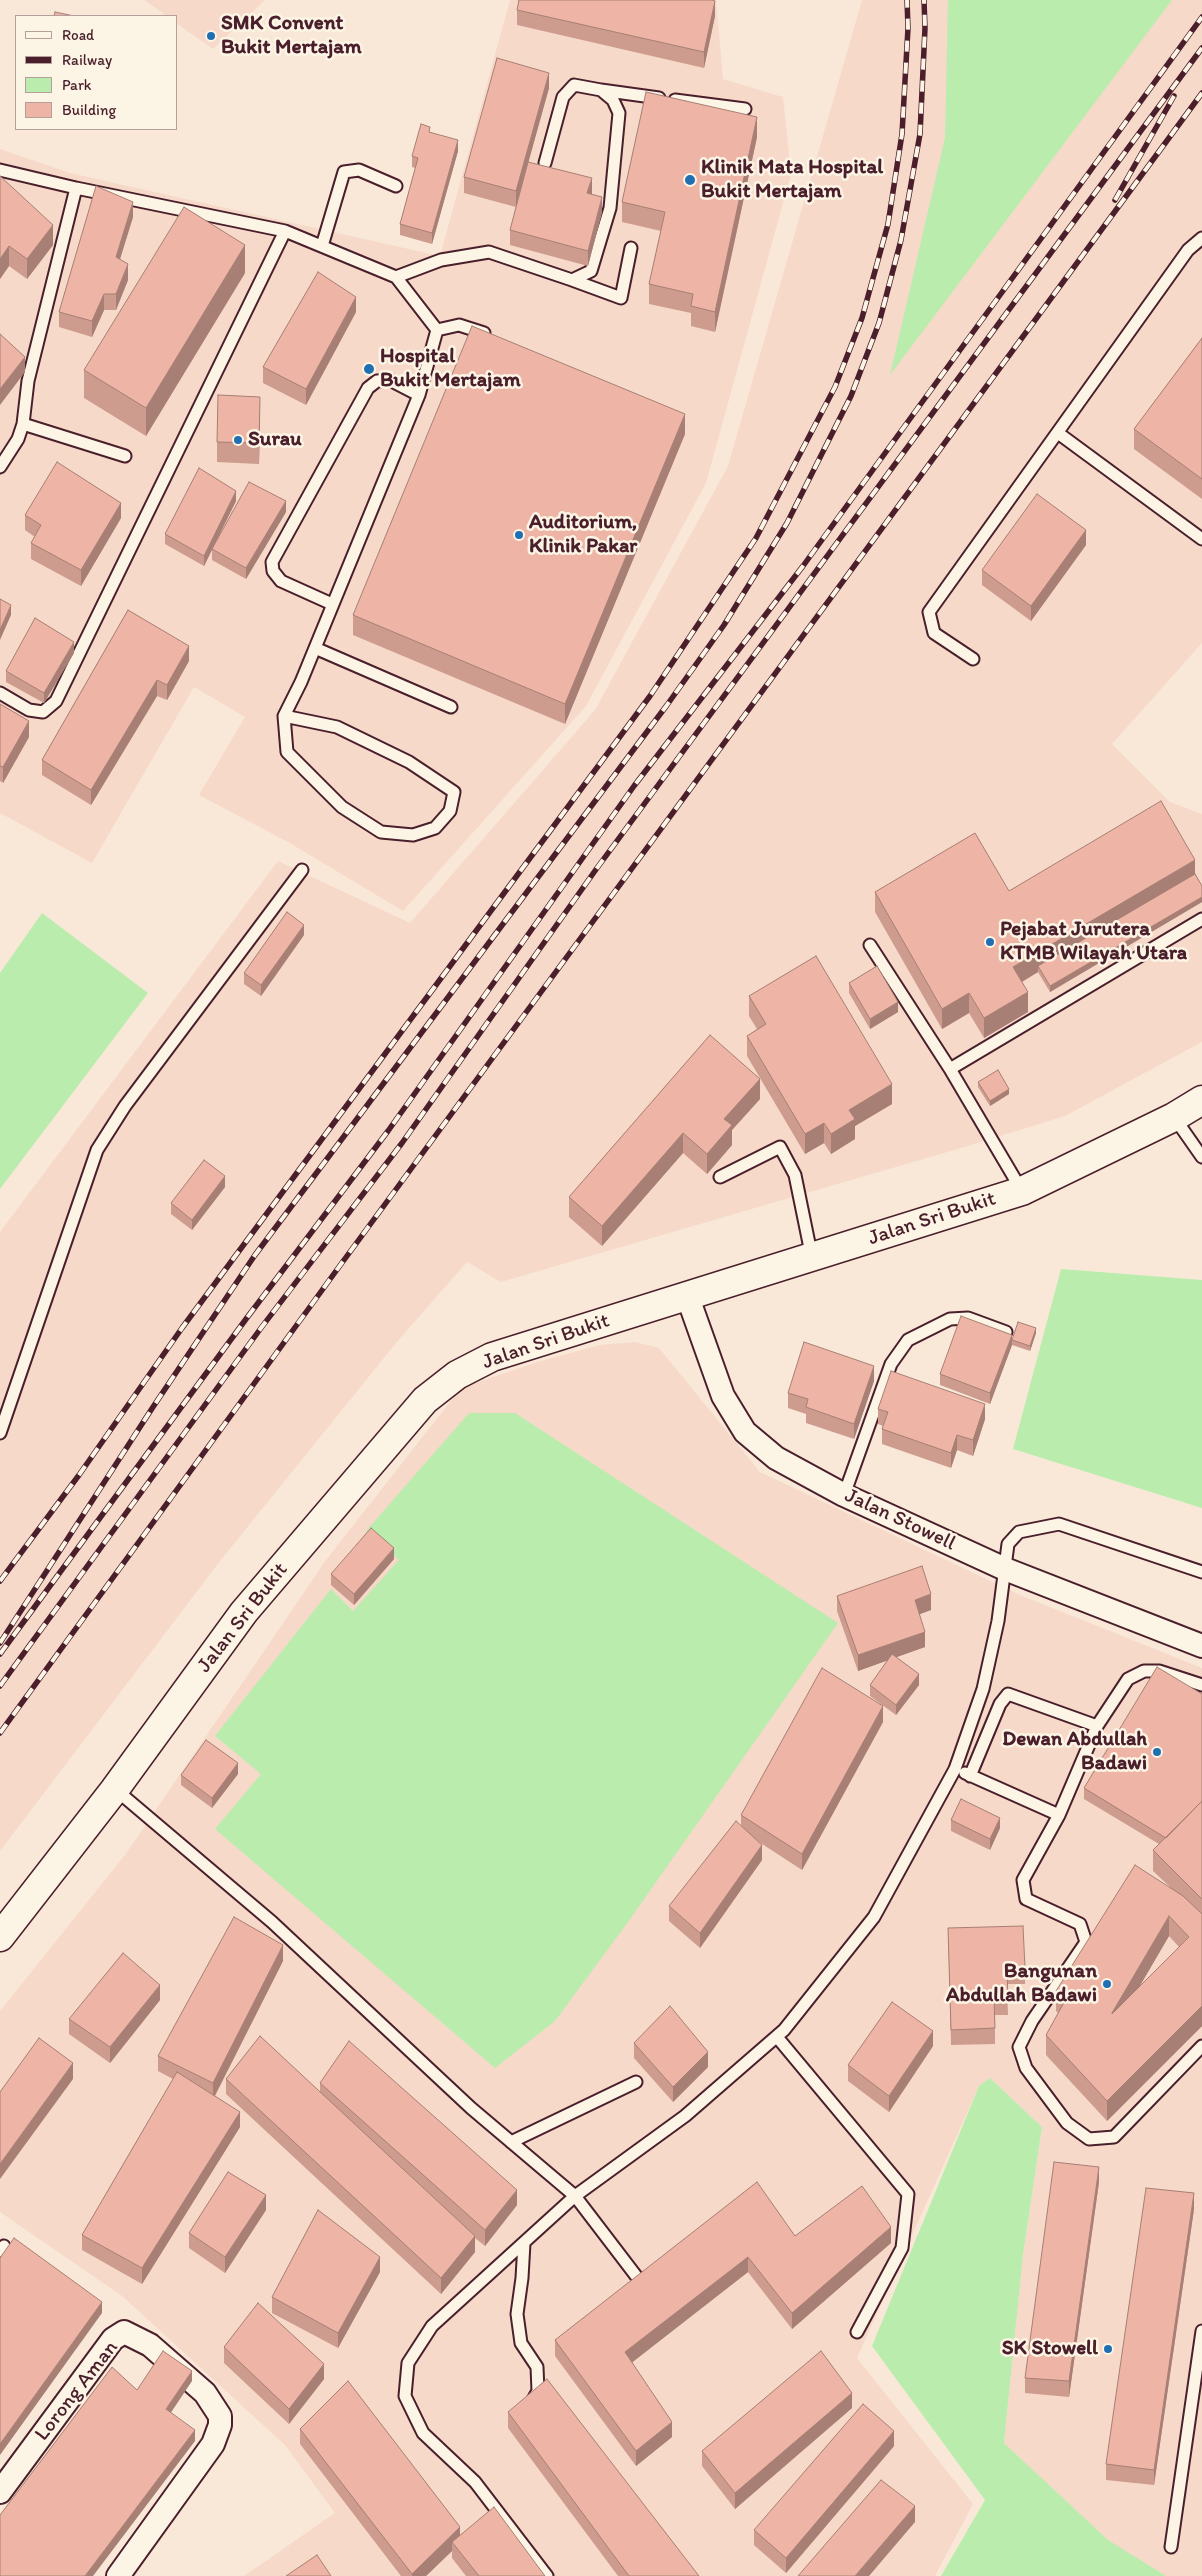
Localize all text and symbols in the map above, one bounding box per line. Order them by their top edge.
place label: SMK Convent Bukit Mertajam [221,11,362,61]
legend [15,15,178,130]
text: Road [62,26,94,44]
marker: SMK Convent Bukit Mertajam [205,30,217,42]
text: Railway [62,51,112,69]
text: Park [62,76,92,94]
text: Building [62,101,116,119]
place label: Klinik Mata Hospital Bukit Mertajam [701,155,883,205]
marker: Klinik Mata Hospital Bukit Mertajam [683,173,697,187]
place label: Hospital Bukit Mertajam [380,344,521,394]
marker: Hospital Bukit Mertajam [362,362,376,376]
place label: Surau [248,427,302,453]
marker: Surau [232,434,244,446]
place label: Auditorium, Klinik Pakar [529,510,637,560]
marker: Auditorium, Klinik Pakar [513,529,525,541]
place label: Pejabat Jurutera KTMB Wilayah Utara [1000,917,1187,967]
marker: Pejabat Jurutera KTMB Wilayah Utara [984,936,996,948]
street label: Jalan Sri Bukit [865,1187,999,1251]
street label: Jalan Sri Bukit [479,1309,613,1375]
street label: Jalan Stowell [840,1483,960,1557]
street label: Jalan Sri Bukit [192,1558,294,1678]
place label: Dewan Abdullah Badawi [1002,1727,1147,1777]
marker: Dewan Abdullah Badawi [1151,1746,1163,1758]
place label: Bangunan Abdullah Badawi [946,1959,1097,2009]
marker: Bangunan Abdullah Badawi [1101,1978,1113,1990]
street label: Lorong Aman [30,2336,124,2446]
place label: SK Stowell [1002,2336,1098,2362]
marker: SK Stowell [1102,2343,1114,2355]

